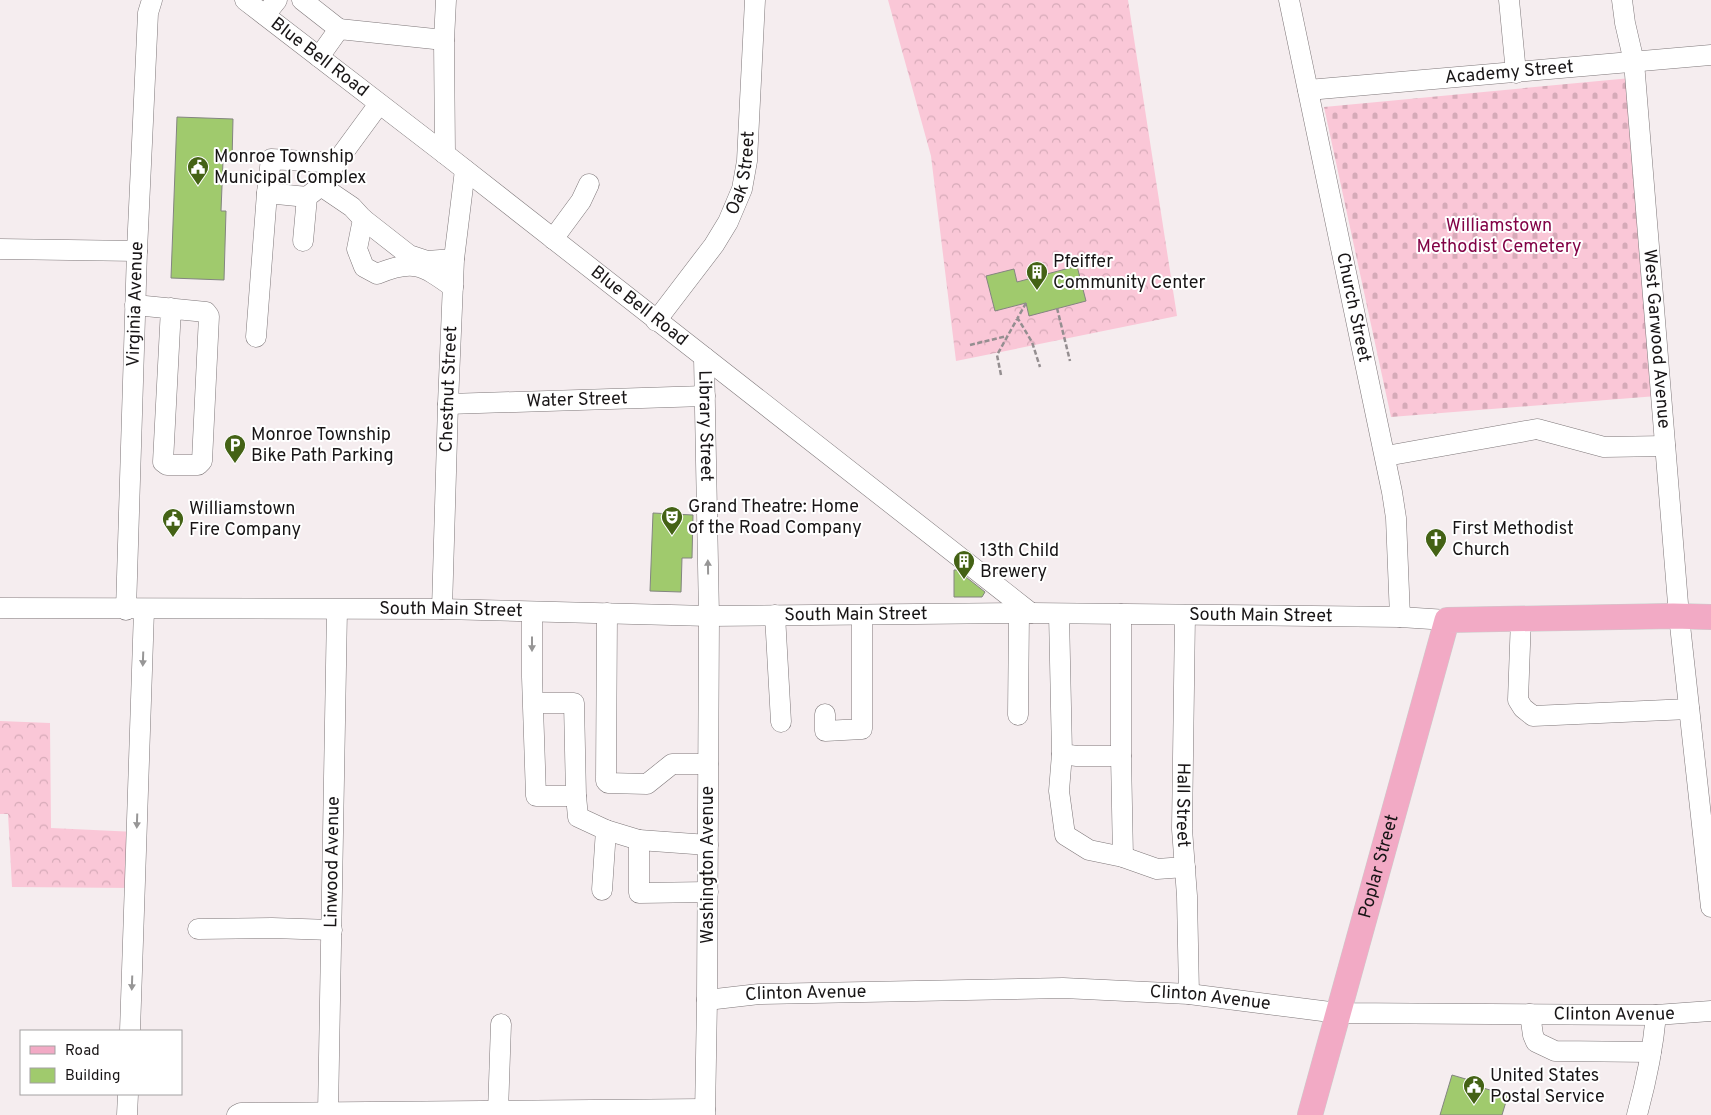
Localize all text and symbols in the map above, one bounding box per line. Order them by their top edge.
street label: Blue Bell Road [266,12,373,102]
street label: Academy Street [1444,55,1575,90]
street label: Oak Street [721,130,760,219]
place label: Monroe Township Municipal Complex [214,146,366,190]
public building icon: Monroe Township Municipal Complex [186,155,210,186]
park label: Williamstown Methodist Cemetery [1417,215,1581,259]
street label: Virginia Avenue [122,241,149,367]
street label: West Garwood Avenue [1638,248,1675,429]
street label: Church Street [1331,250,1376,364]
place label: Pfeiffer Community Center [1053,251,1206,295]
building icon: Pfeiffer Community Center [1025,260,1049,291]
street label: Blue Bell Road [586,261,692,351]
street label: Chestnut Street [435,325,463,453]
street label: Library Street [693,370,718,482]
street label: Water Street [526,387,628,413]
place label: Monroe Township Bike Path Parking [251,424,394,468]
parking icon: Monroe Township Bike Path Parking [223,433,247,464]
place label: Grand Theatre: Home of the Road Company [688,496,862,540]
place label: Williamstown Fire Company [189,498,301,542]
theatre icon: Grand Theatre: Home of the Road Company [660,505,684,536]
public building icon: Williamstown Fire Company [161,507,185,538]
place label: First Methodist Church [1452,518,1574,562]
church icon: First Methodist Church [1424,527,1448,558]
place label: 13th Child Brewery [980,540,1059,584]
building icon: 13th Child Brewery [952,549,976,580]
one-way arrow [704,559,712,575]
street label: South Main Street [379,597,523,623]
street label: South Main Street [784,602,928,627]
street label: South Main Street [1189,603,1333,628]
one-way arrow [528,636,536,652]
one-way arrow [138,651,146,667]
street label: Hall Street [1170,762,1195,848]
street label: Washington Avenue [697,786,720,944]
street label: Linwood Avenue [320,796,345,928]
street label: Poplar Street [1353,812,1404,921]
one-way arrow [133,813,141,829]
one-way arrow [127,976,135,992]
street label: Clinton Avenue [744,980,867,1007]
street label: Clinton Avenue [1149,981,1272,1016]
street label: Clinton Avenue [1554,1002,1676,1027]
legend [20,1030,182,1095]
text: Road [65,1042,100,1061]
place label: United States Postal Service [1490,1065,1605,1109]
text: Building [65,1067,120,1086]
public building icon: United States Postal Service [1462,1074,1486,1105]

